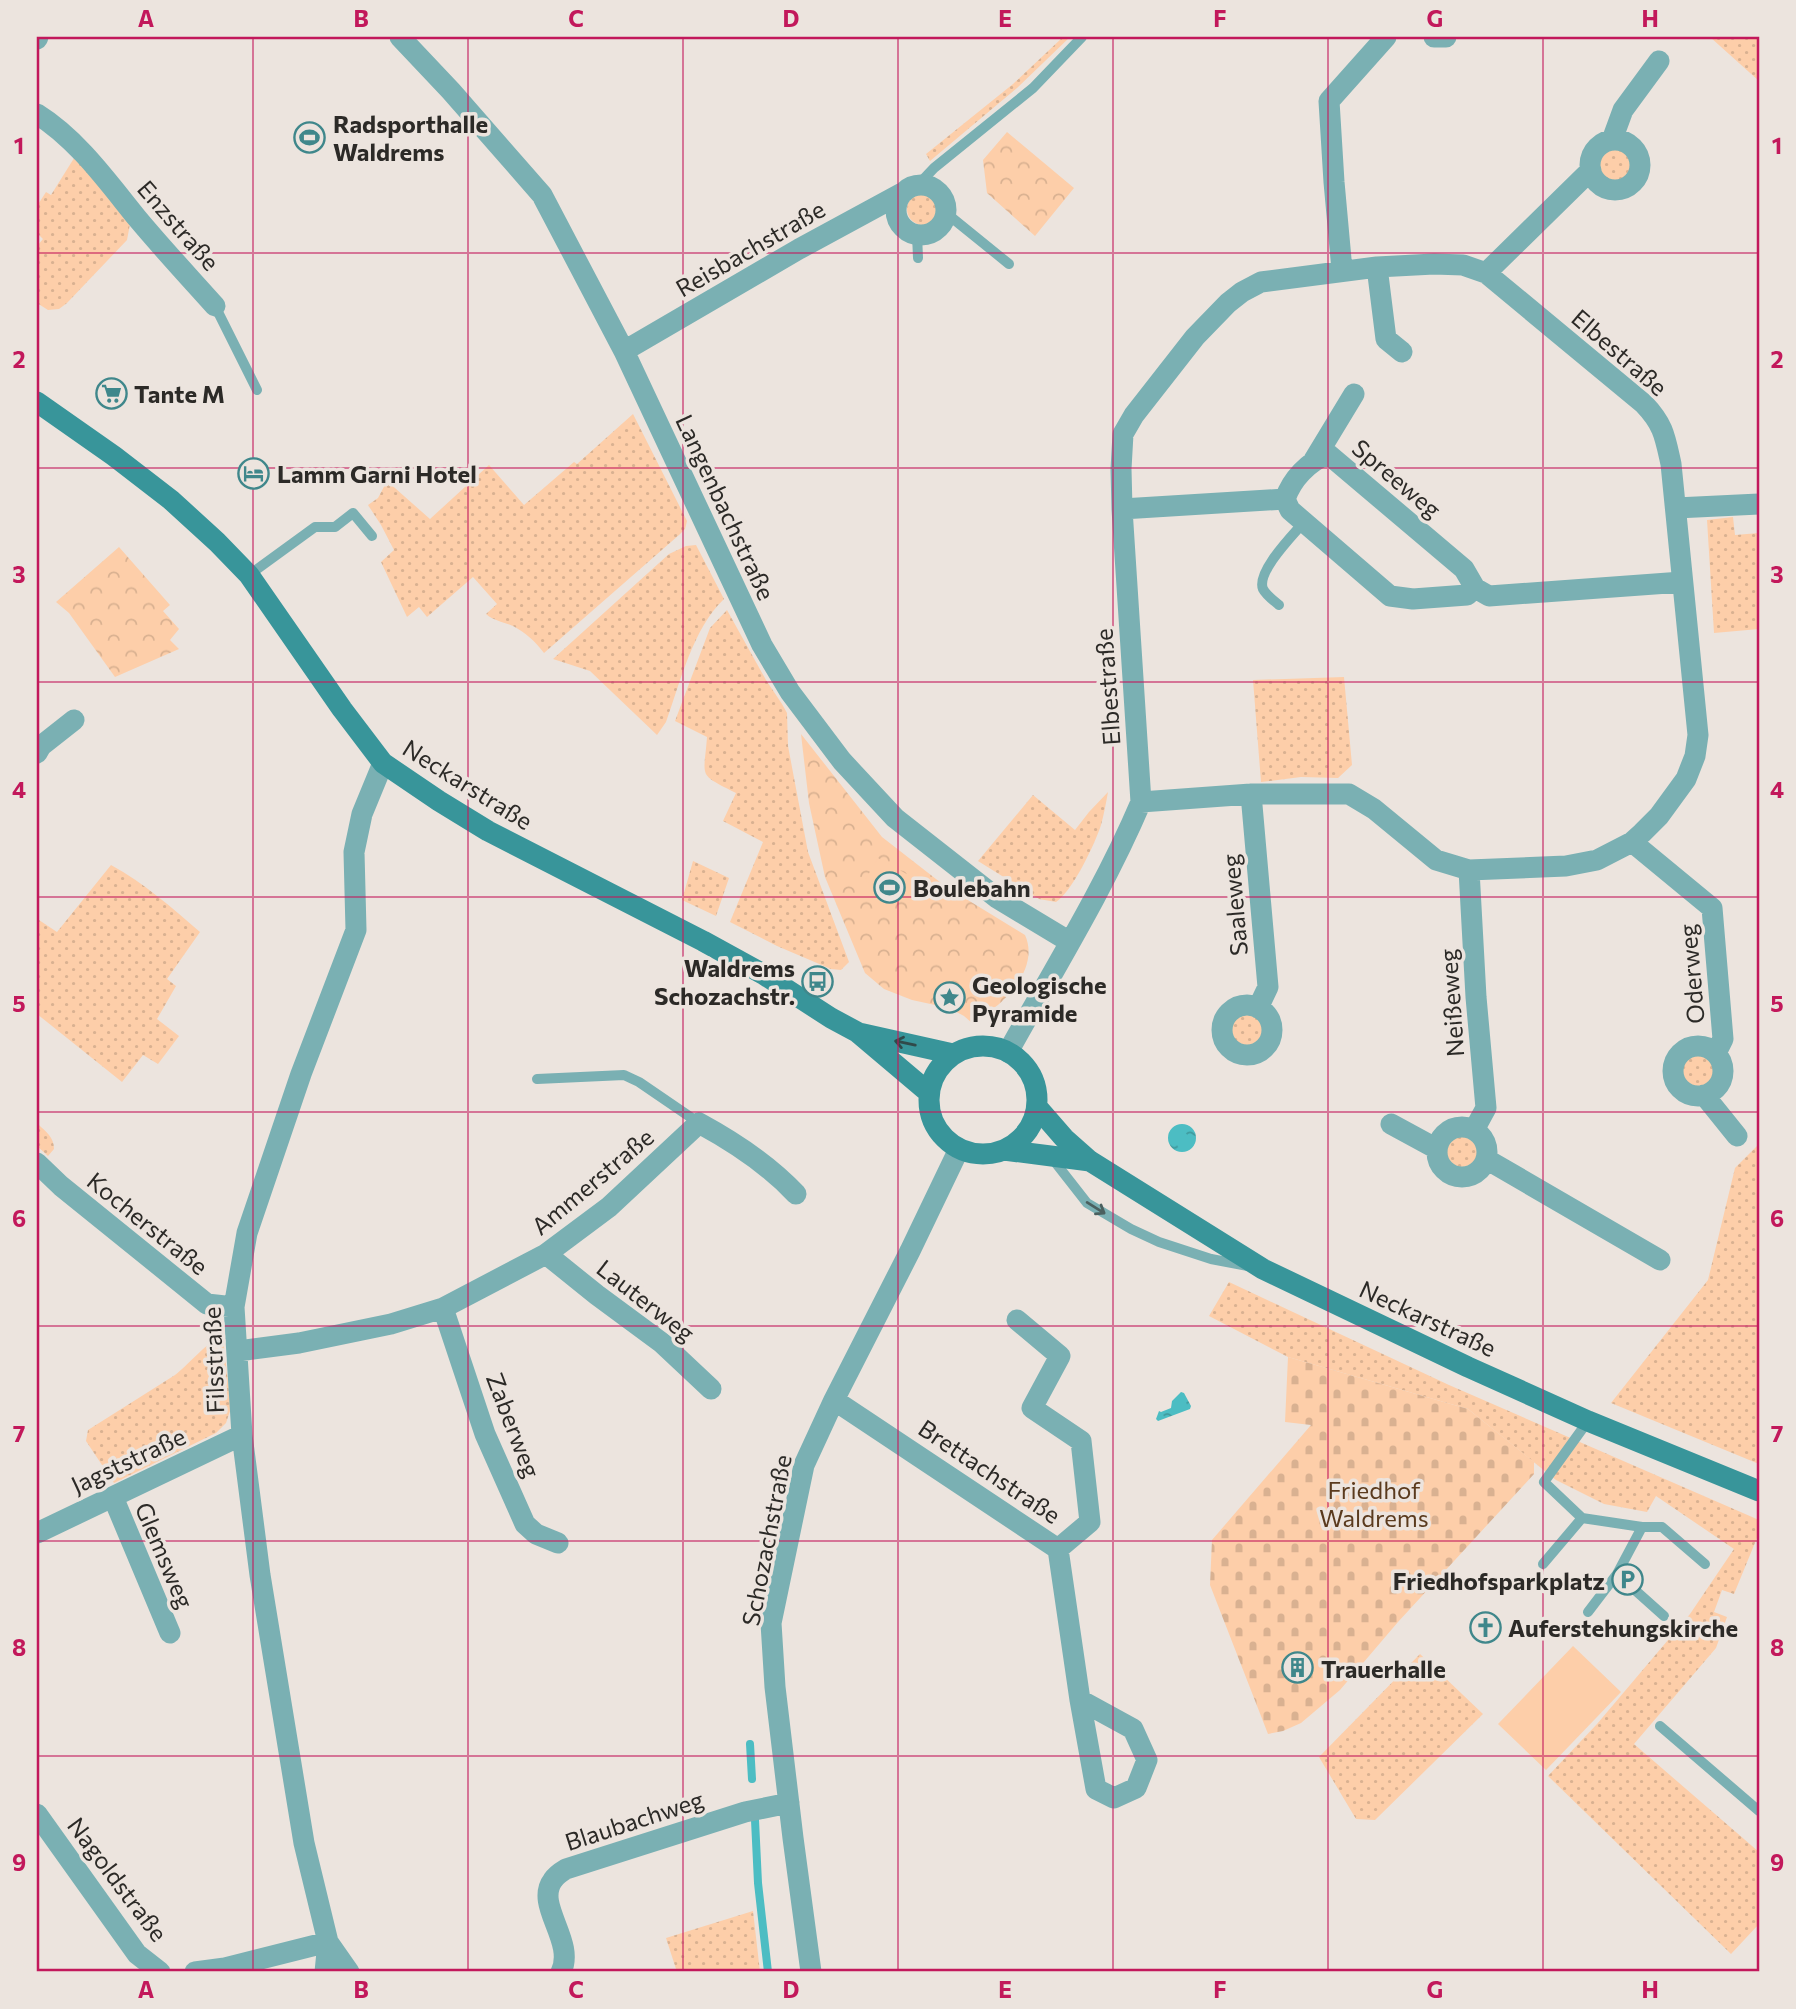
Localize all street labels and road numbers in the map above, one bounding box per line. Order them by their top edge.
street label: Enzstraße [132,174,226,276]
street label: Reisbachstraße [670,194,830,302]
street label: Elbestraße [1566,303,1674,401]
street label: Langenbachstraße [670,410,782,604]
street label: Spreeweg [1347,433,1447,523]
street label: Elbestraße [1088,628,1126,746]
street label: Neckarstraße [398,733,538,835]
street label: Saaleweg [1215,853,1253,957]
street label: Oderweg [1672,923,1710,1025]
street label: Neißeweg [1433,948,1469,1058]
street label: Ammerstraße [525,1122,659,1240]
street label: Kocherstraße [82,1166,214,1280]
street label: Lauterweg [591,1253,701,1347]
street label: Neckarstraße [1355,1274,1501,1362]
street label: Filsstraße [197,1306,229,1414]
street label: Zaberweg [481,1369,547,1481]
street label: Brettachstraße [914,1413,1066,1529]
street label: Jagststraße [66,1421,190,1499]
street label: Schozachstraße [735,1452,797,1628]
street label: Glemsweg [130,1498,200,1612]
street label: Blaubachweg [561,1784,707,1856]
street label: Nagoldstraße [62,1811,174,1947]

